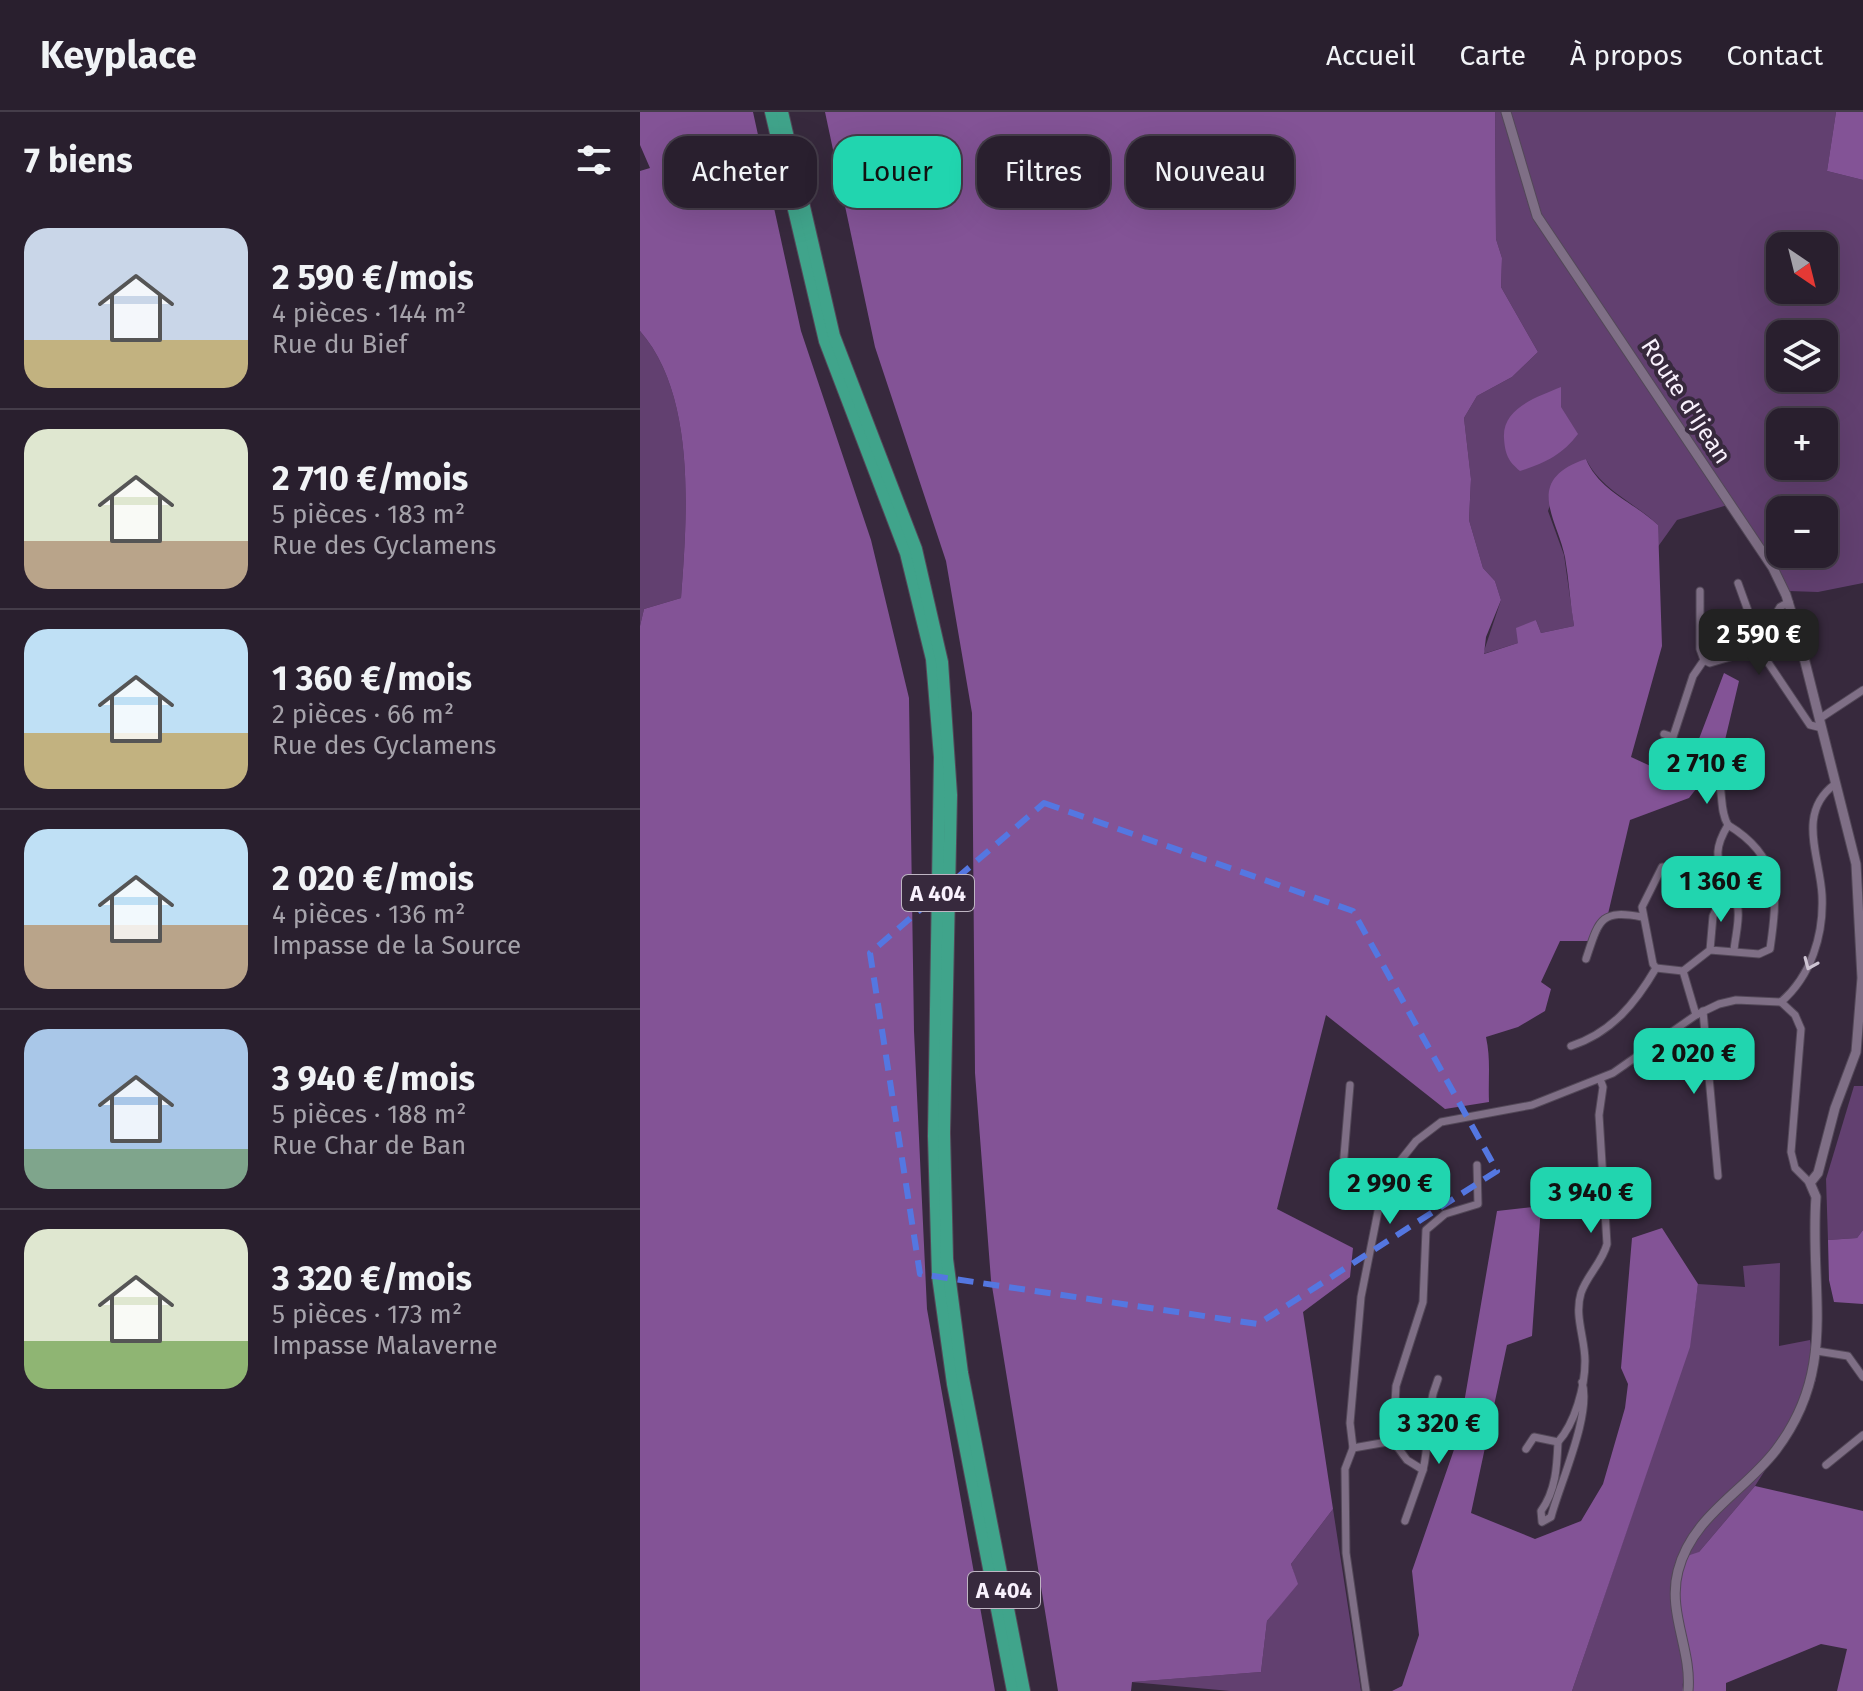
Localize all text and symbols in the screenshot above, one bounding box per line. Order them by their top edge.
text: Keyplace [40,32,197,78]
text: Accueil [1326,39,1416,72]
text: Carte [1460,39,1526,72]
text: À propos [1570,39,1682,72]
text: Contact [1726,39,1823,72]
chip: Acheter [664,136,817,208]
chip: Louer [833,136,961,208]
chip: Filtres [977,136,1110,208]
chip: Nouveau [1126,136,1294,208]
icon: filters [572,138,616,182]
text: 7 biens [24,140,133,181]
north arrow [1766,232,1838,304]
map controls [1766,232,1838,568]
text: 2 590 €/mois [272,257,474,298]
icon: home [88,260,184,356]
text: 4 pièces · 144 m² [272,298,466,329]
button: layers [1766,320,1838,392]
text: Rue du Bief [272,329,408,360]
street label: Route d'Ijean [1635,333,1737,469]
button: + [1766,408,1838,480]
text: 2 710 €/mois [272,458,468,499]
icon: home [88,461,184,557]
button: − [1766,496,1838,568]
text: 5 pièces · 183 m² [272,499,465,530]
text: Rue des Cyclamens [272,530,497,561]
pin: 2 590 € [1685,609,1833,677]
text: 2 590 € [1717,619,1801,650]
text: 1 360 €/mois [272,658,472,699]
icon: home [88,661,184,757]
text: 2 pièces · 66 m² [272,699,454,730]
text: Rue des Cyclamens [272,730,497,761]
pin: 2 710 € [1633,738,1781,806]
text: 2 710 € [1667,748,1747,779]
pin: 1 360 € [1647,856,1795,924]
text: 2 020 €/mois [272,858,474,899]
icon: home [88,861,184,957]
text: 1 360 € [1679,866,1763,897]
road number: A 404 [902,875,974,911]
text: 4 pièces · 136 m² [272,899,465,930]
text: Impasse de la Source [272,930,521,961]
one-way arrow [1803,955,1819,970]
pin: 2 020 € [1620,1028,1768,1096]
text: 2 020 € [1652,1038,1736,1069]
text: 3 940 €/mois [272,1058,475,1099]
icon: home [88,1061,184,1157]
text: 5 pièces · 188 m² [272,1099,466,1130]
text: Rue Char de Ban [272,1130,466,1161]
pin: 2 990 € [1316,1158,1464,1226]
pin: 3 940 € [1517,1167,1665,1235]
text: 2 990 € [1347,1168,1433,1199]
text: 3 940 € [1548,1177,1634,1208]
text: 3 320 €/mois [272,1258,472,1299]
icon: home [88,1261,184,1357]
text: 5 pièces · 173 m² [272,1299,462,1330]
text: Impasse Malaverne [272,1330,498,1361]
pin: 3 320 € [1365,1398,1513,1466]
text: 3 320 € [1397,1408,1481,1439]
road number: A 404 [968,1572,1040,1608]

